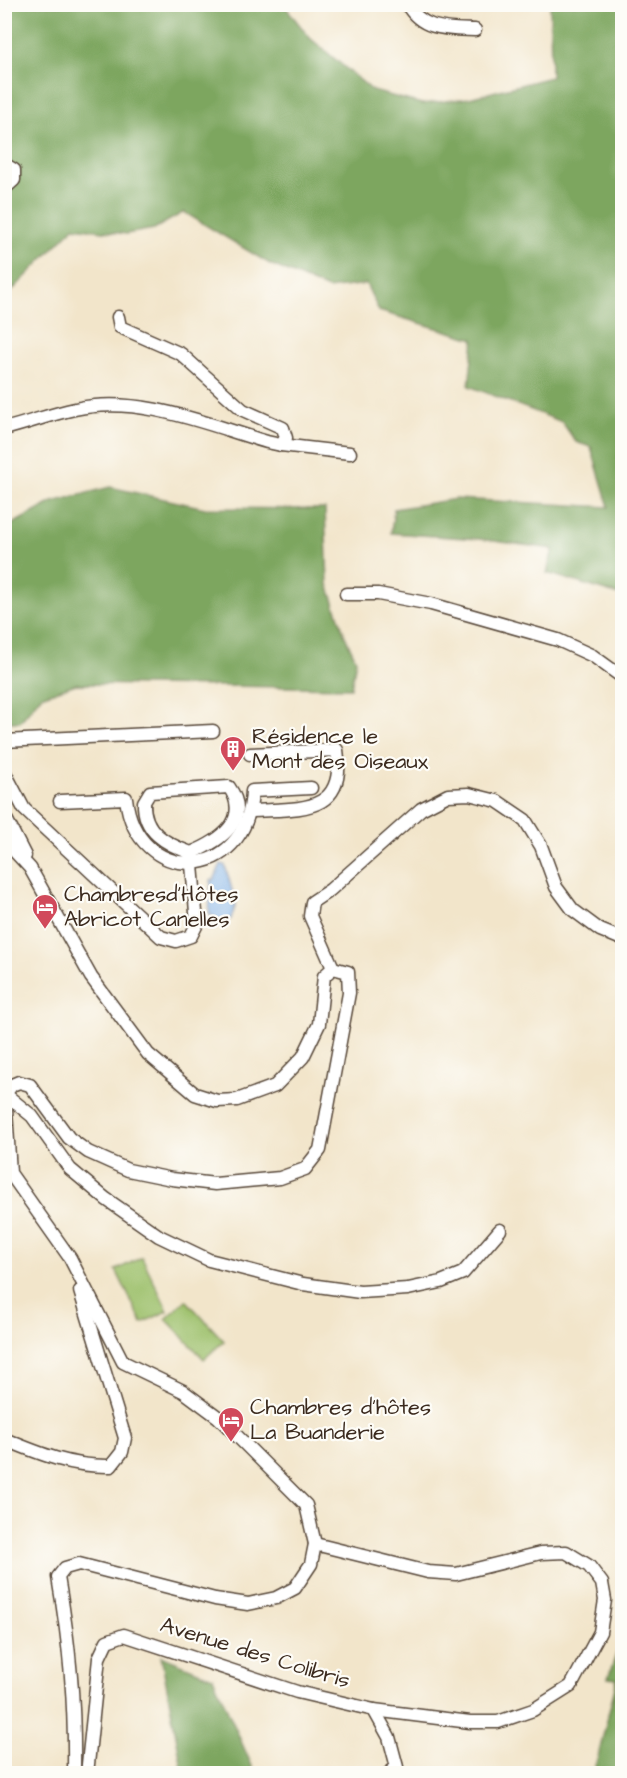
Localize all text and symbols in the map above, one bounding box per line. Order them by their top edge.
place label: Résidence le Mont des Oiseaux [252,721,429,777]
building icon: Résidence le Mont des Oiseaux [218,734,248,772]
place label: Chambresd'Hôtes Abricot Canelles [64,879,239,935]
hotel icon: Chambresd'Hôtes Abricot Canelles [30,892,60,930]
place label: Chambres d'hôtes La Buanderie [250,1392,431,1448]
hotel icon: Chambres d'hôtes La Buanderie [216,1405,246,1443]
street label: Avenue des Colibris [156,1609,354,1697]

